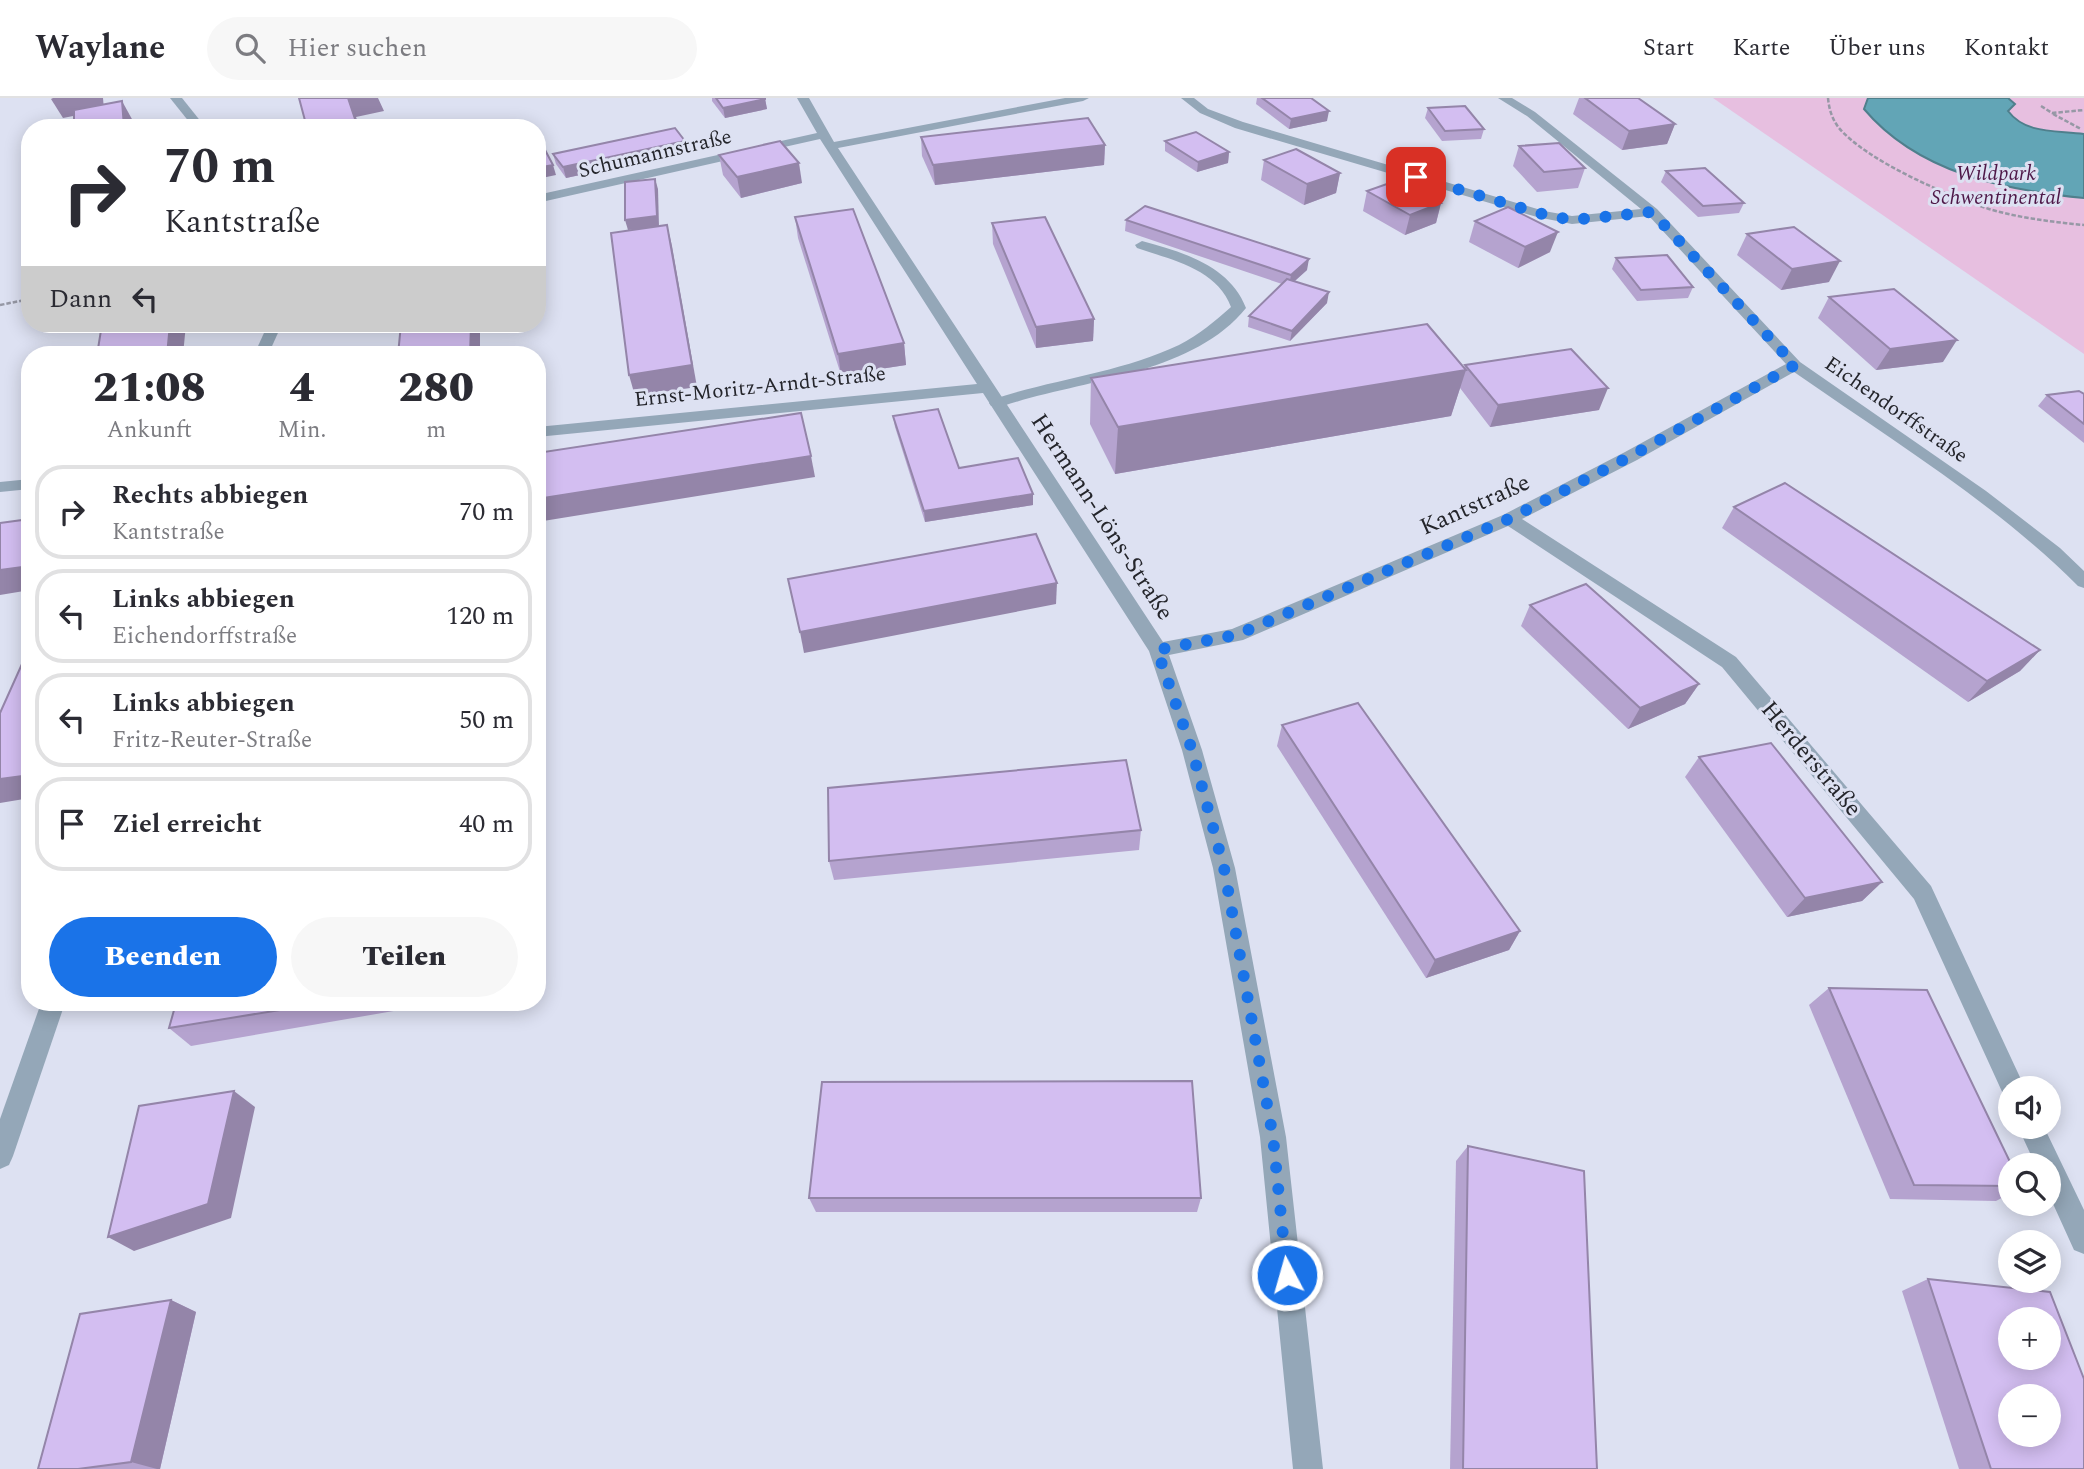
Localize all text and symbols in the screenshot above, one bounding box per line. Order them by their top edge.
search box [207,17,697,80]
text: Waylane [35,23,165,73]
text: Hier suchen [287,28,427,68]
icon: search [231,29,269,67]
text: Start [1643,30,1694,66]
text: Karte [1732,30,1790,66]
text: Über uns [1828,30,1926,66]
text: Kontakt [1964,30,2049,66]
street label: Schumannstraße [575,121,735,187]
text: 70 m [164,130,275,205]
icon: right [49,147,140,238]
pin [1386,147,1446,207]
icon: arrive [1397,158,1435,196]
park label: Wildpark Schwentinental [1931,158,2062,214]
text: Kantstraße [164,198,321,247]
text: Dann [49,279,112,319]
icon: left [126,280,164,318]
street label: Eichendorffstraße [1818,348,1974,472]
text: 21:08 [93,357,206,420]
text: 4 [289,357,315,420]
text: 280 [398,357,474,420]
street label: Ernst-Moritz-Arndt-Straße [633,358,887,416]
street label: Hermann-Löns-Straße [1021,406,1183,628]
text: Ankunft [107,413,192,448]
text: Min. [278,413,326,448]
text: m [426,413,446,448]
street label: Kantstraße [1414,465,1536,545]
text: Rechts abbiegen [112,475,308,515]
text: 70 m [459,492,514,532]
icon: right [53,493,91,531]
text: Kantstraße [112,515,225,550]
text: Links abbiegen [112,579,295,619]
text: 120 m [446,596,514,636]
icon: left [53,597,91,635]
text: Eichendorffstraße [112,619,297,654]
text: Links abbiegen [112,683,295,723]
street label: Herderstraße [1752,693,1870,825]
text: 50 m [459,700,514,740]
icon: left [53,701,91,739]
text: Fritz-Reuter-Straße [112,723,312,758]
text: Ziel erreicht [112,804,262,844]
text: 40 m [459,804,514,844]
icon: arrive [53,805,91,843]
button: Beenden [49,917,277,997]
button: Teilen [291,917,518,997]
map controls [1998,1076,2061,1447]
button: sound [1998,1076,2061,1139]
button: search [1998,1153,2061,1216]
button: layers [1998,1230,2061,1293]
position arrow [1250,1238,1324,1312]
button: + [1998,1307,2061,1370]
button: − [1998,1384,2061,1447]

